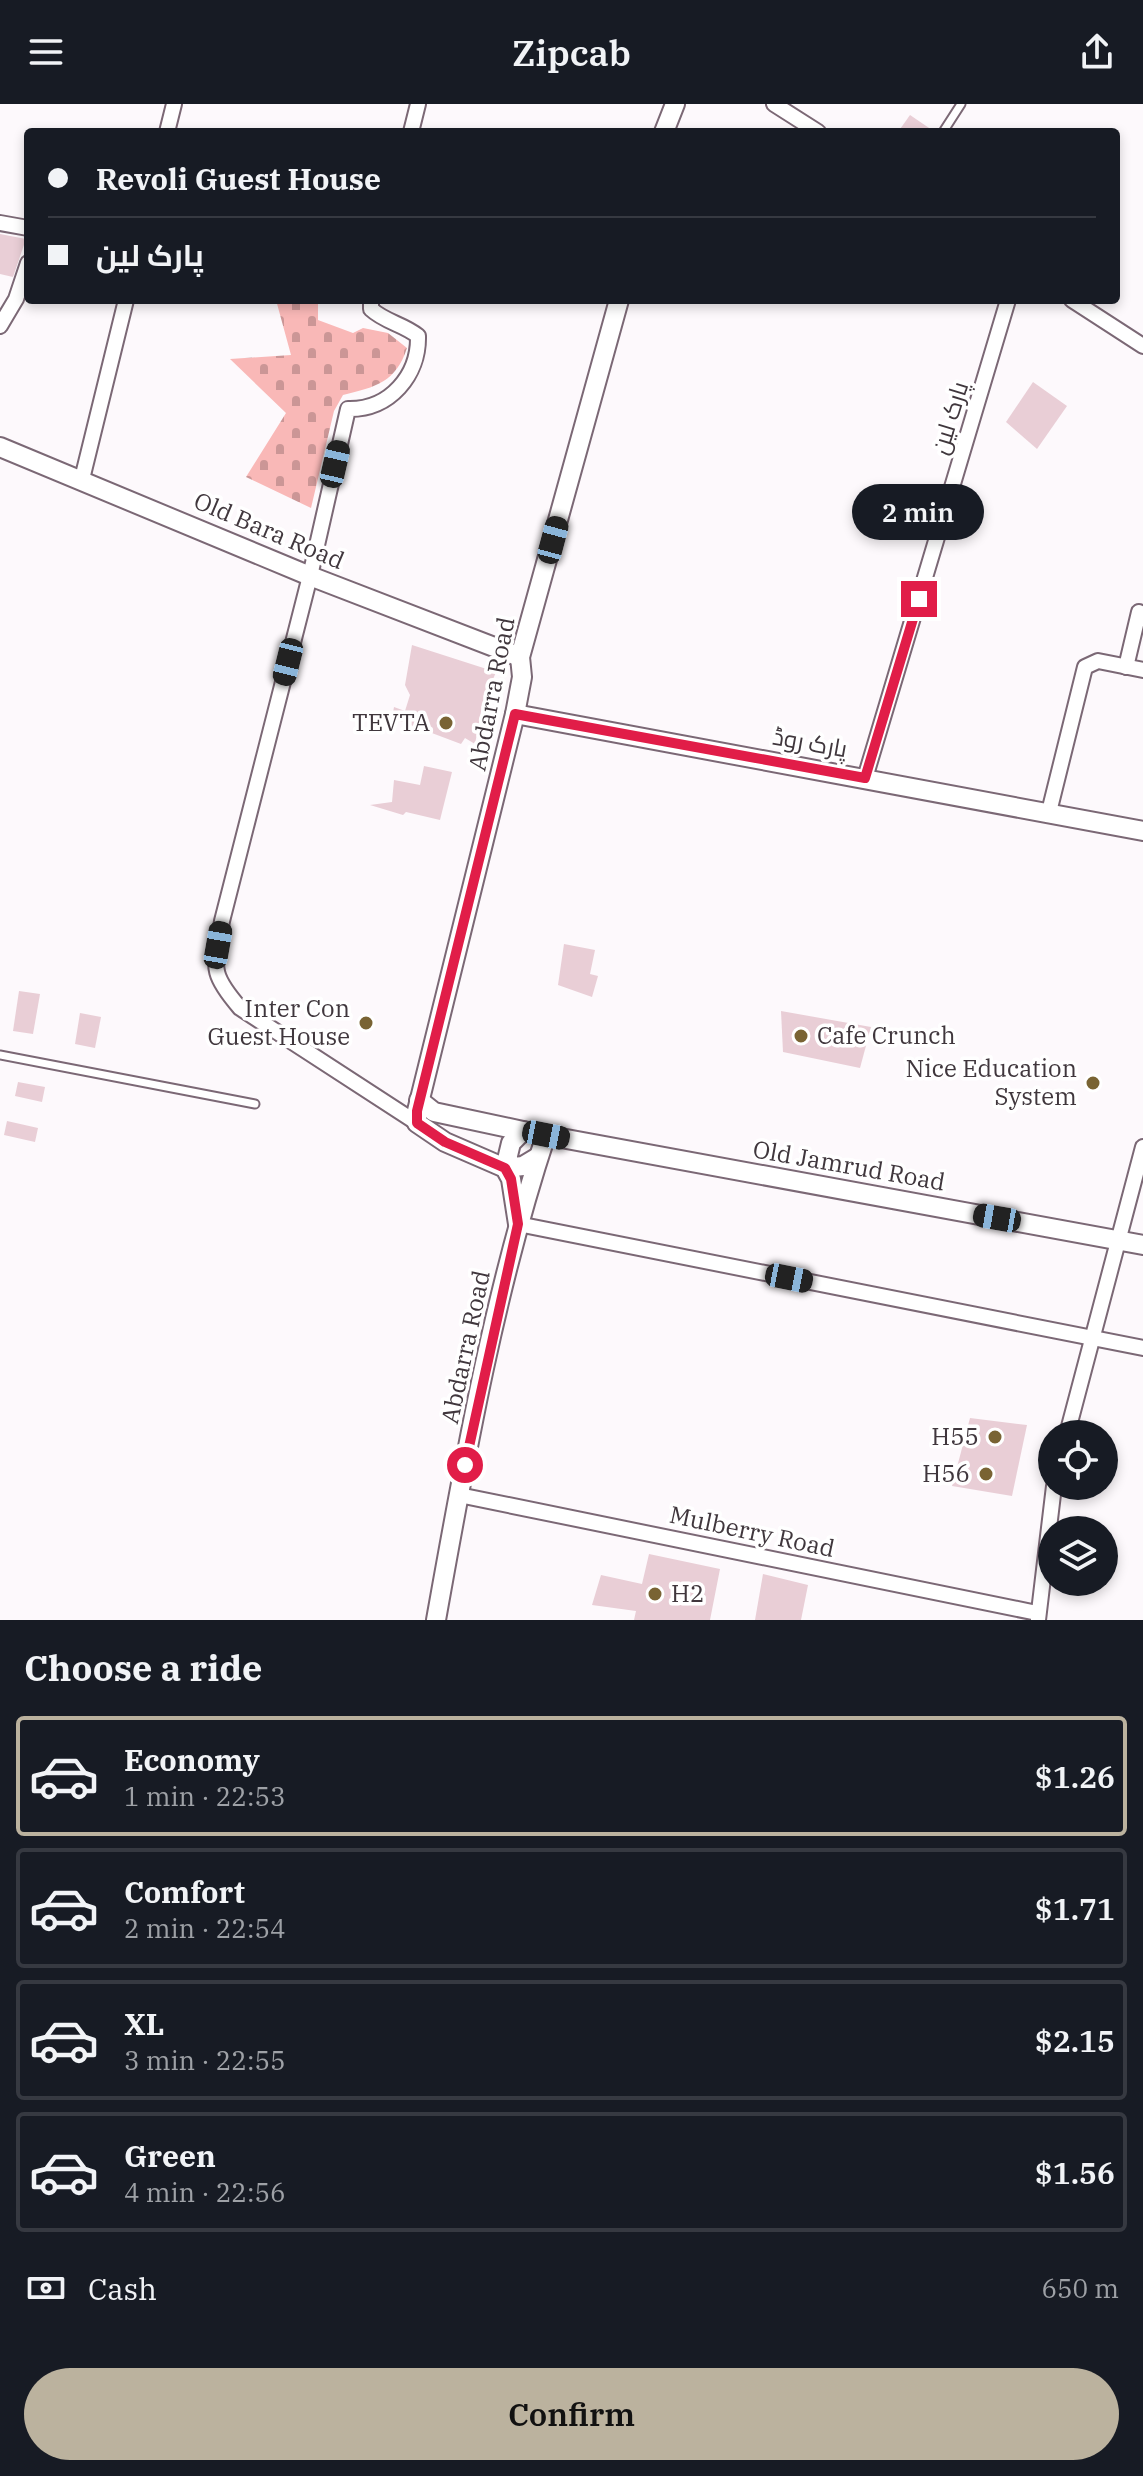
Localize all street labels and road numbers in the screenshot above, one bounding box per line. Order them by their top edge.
street label: پارک لین [923,377,976,458]
street label: Old Bara Road [189,484,349,576]
street label: Abdarra Road [460,614,522,773]
street label: پارک روڈ [770,720,851,765]
street label: Old Jamrud Road [750,1132,948,1198]
street label: Abdarra Road [433,1267,497,1426]
street label: Mulberry Road [667,1498,838,1564]

